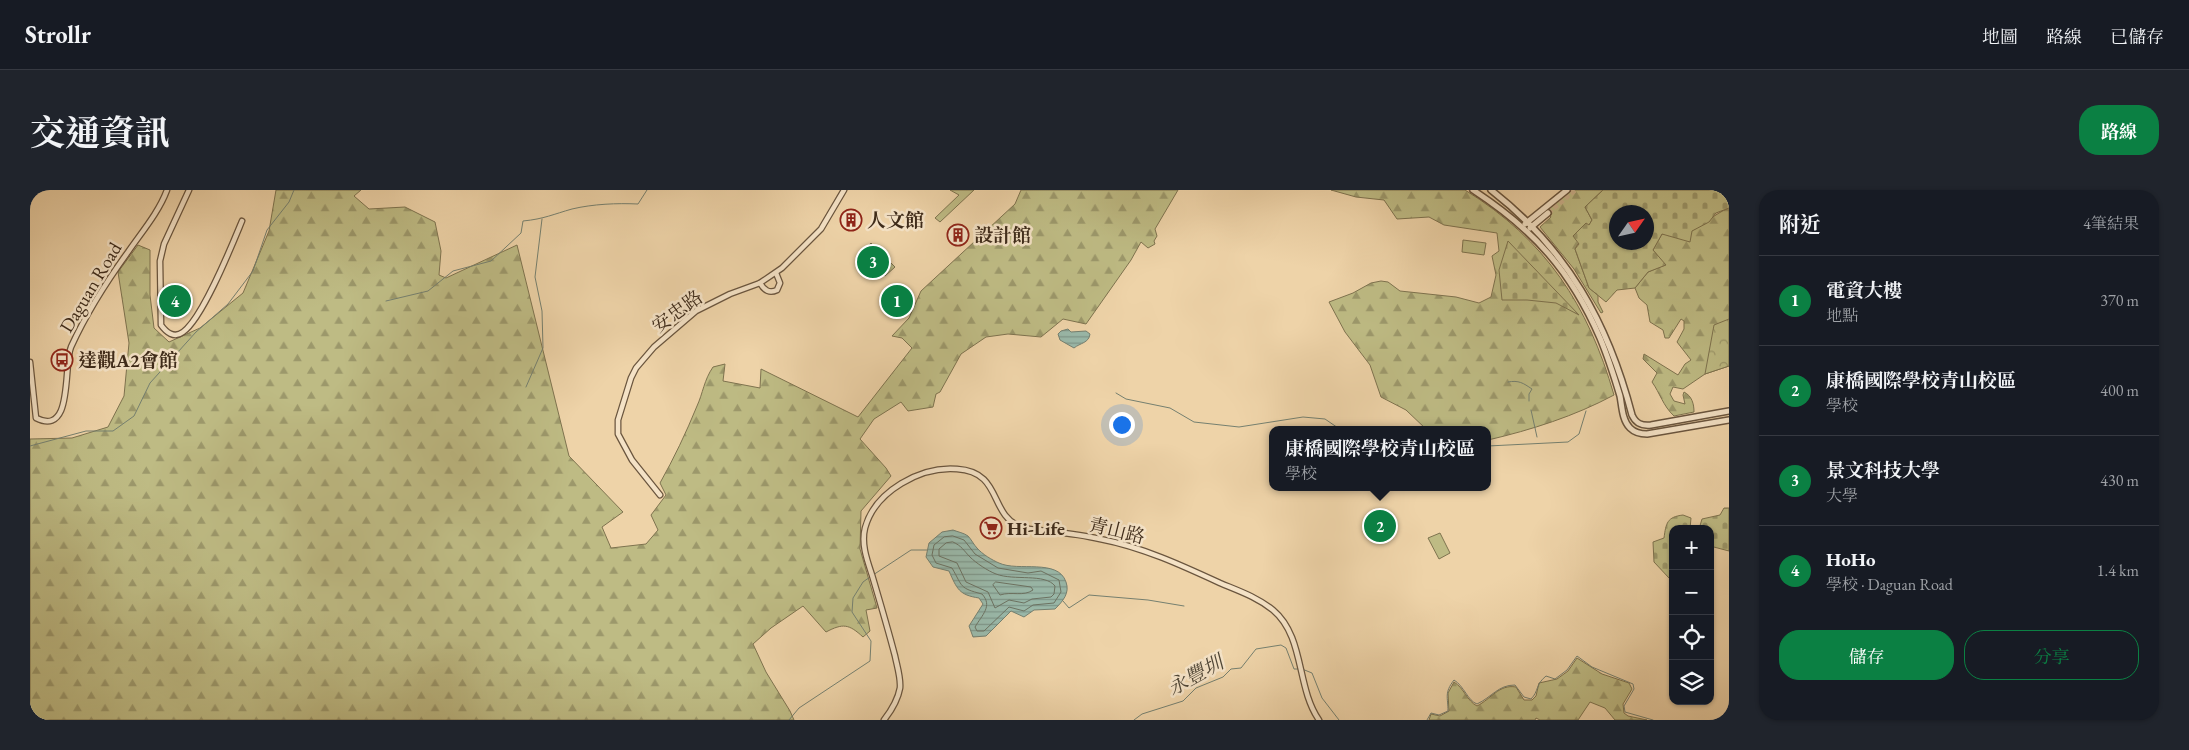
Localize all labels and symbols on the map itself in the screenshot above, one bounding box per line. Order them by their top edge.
north arrow [1609,205,1654,250]
building icon: 人文館 [839,208,863,232]
place label: 人文館 [867,208,924,233]
building icon: 設計館 [946,223,970,247]
place label: 設計館 [974,223,1031,248]
street label: Daguan Road [54,237,127,337]
pin: 3 [857,243,889,281]
pin: 4 [159,282,191,320]
pin: 1 [881,282,913,320]
street label: 安忠路 [647,285,708,338]
bus stop icon: 達觀A2會館 [50,348,74,372]
place label: 達觀A2會館 [78,348,178,373]
your location [1109,412,1135,438]
pin: 2 [1364,507,1396,545]
street label: 青山路 [1086,511,1148,550]
supermarket icon: Hi-Life [979,516,1003,540]
place label: Hi-Life [1007,516,1065,541]
water label: 永豐圳 [1162,648,1230,701]

